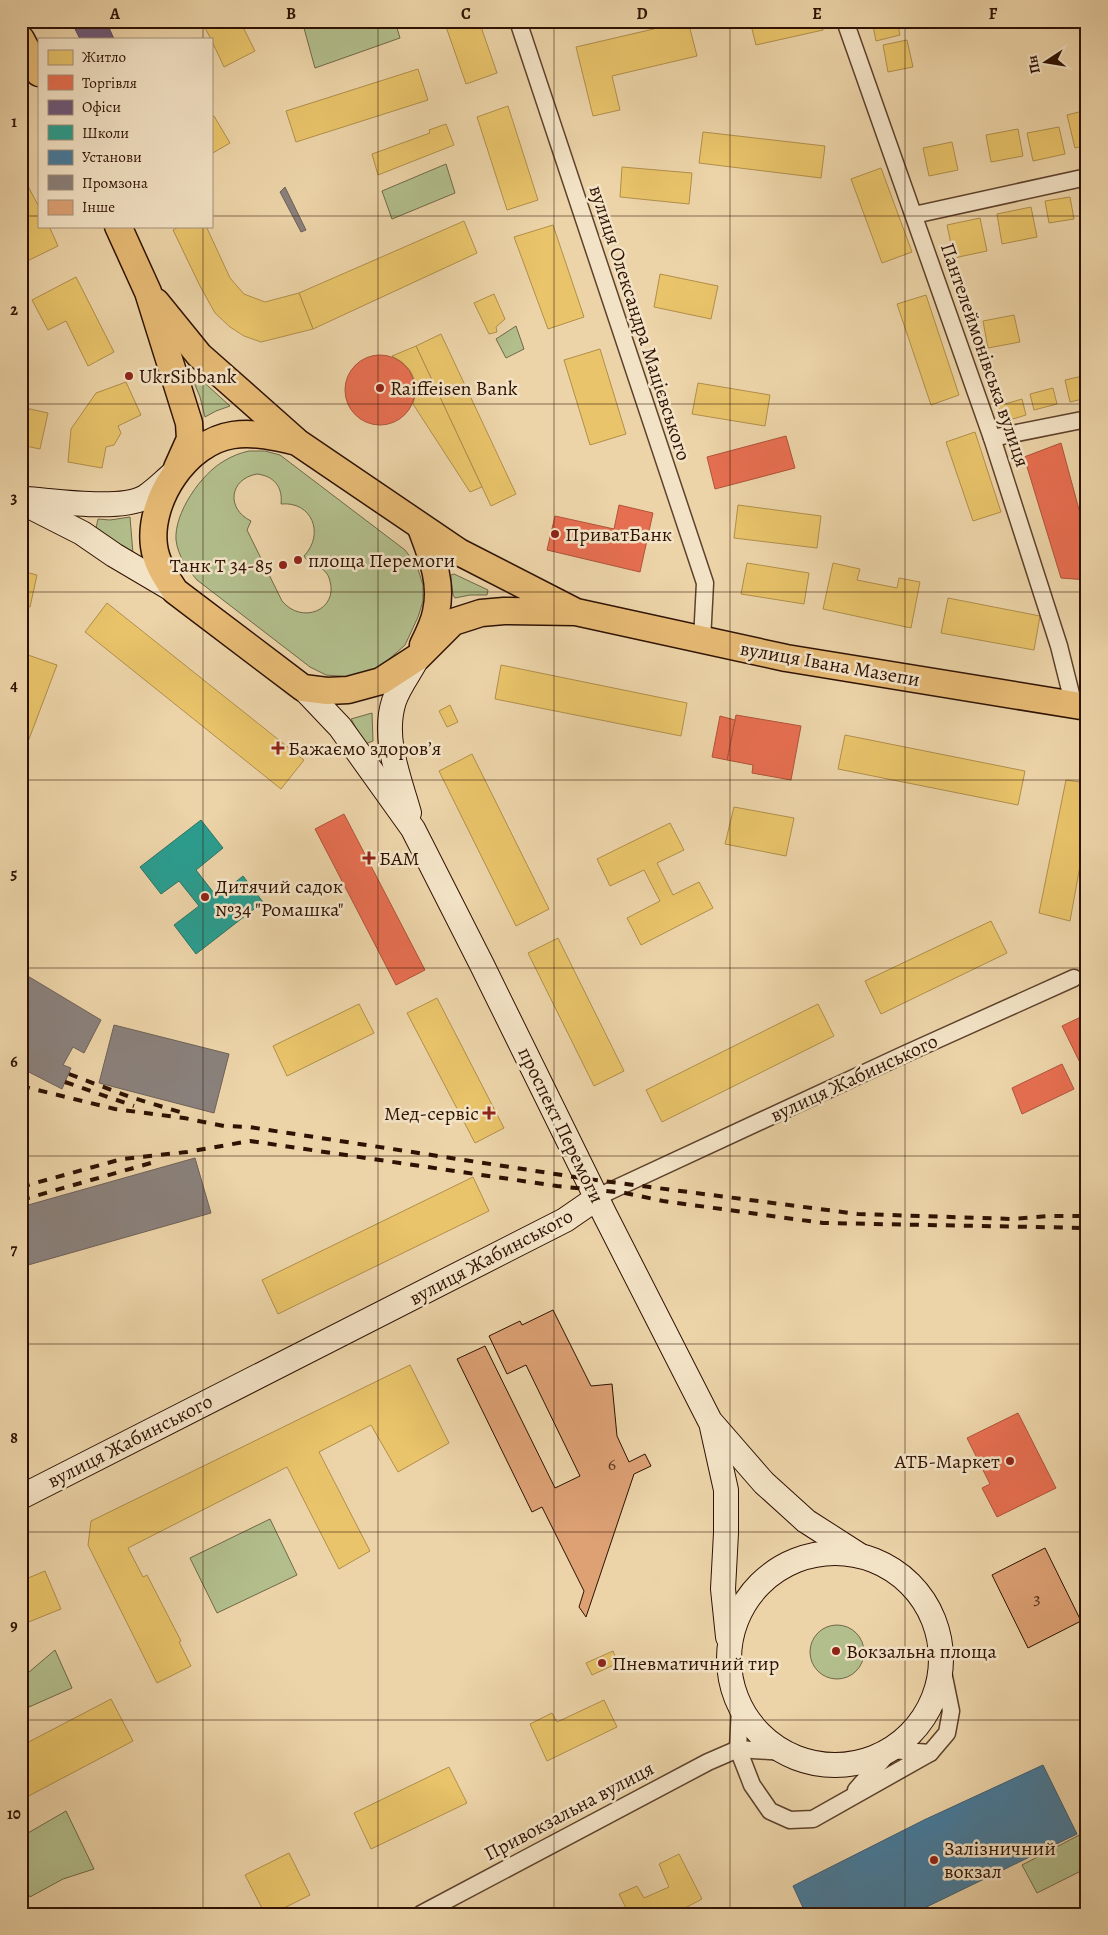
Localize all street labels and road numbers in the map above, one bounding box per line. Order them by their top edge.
street label: вулиця Олександра Мацієвського [583,182,697,464]
street label: Пантелеймонівська вулиця [934,239,1036,471]
street label: вулиця Івана Мазепи [738,635,922,693]
street label: вулиця Жабинського [766,1027,942,1129]
street label: проспект Перемоги [511,1042,611,1208]
street label: вулиця Жабинського [404,1202,578,1312]
street label: вулиця Жабинського [43,1388,217,1494]
street label: Привокзальна вулиця [479,1755,659,1867]

